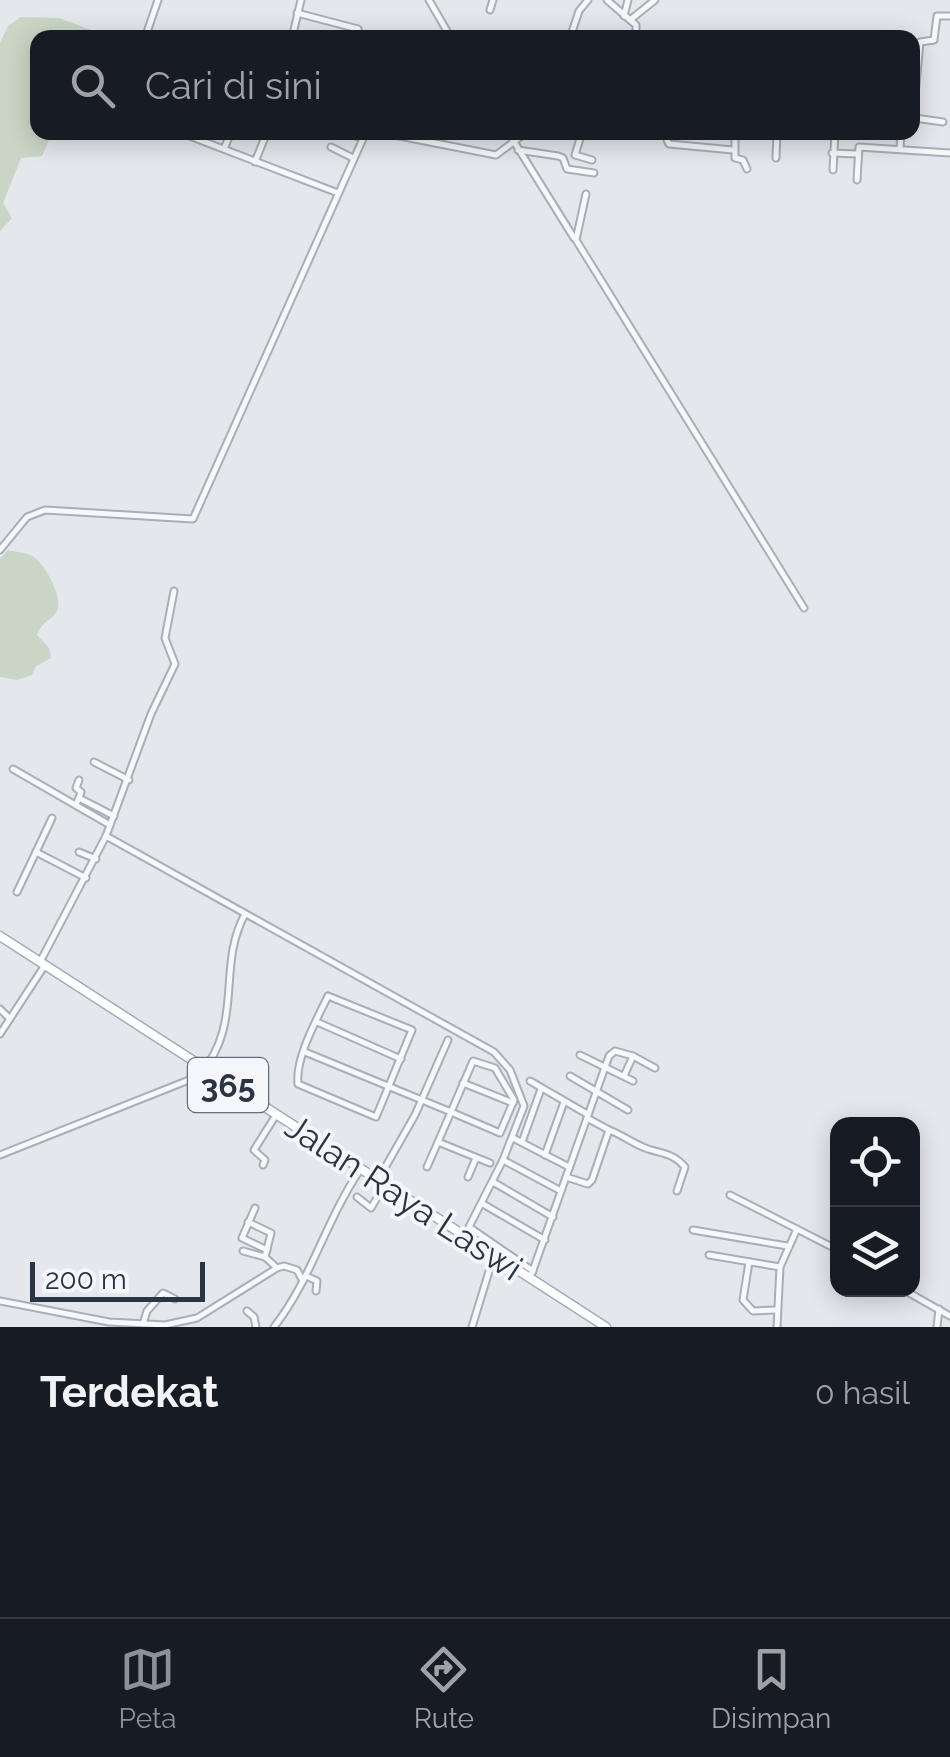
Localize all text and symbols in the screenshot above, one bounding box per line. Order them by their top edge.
search box [30,30,920,140]
icon: search [65,58,120,113]
text: Cari di sini [145,63,322,108]
road number: 365 [188,1058,268,1112]
street label: Jalan Raya Laswi [278,1105,530,1289]
map controls [830,1117,920,1297]
button: locate [830,1117,920,1207]
button: layers [830,1207,920,1297]
scale bar [30,1257,205,1302]
text: 200 m [45,1263,127,1296]
text: Terdekat [40,1368,219,1417]
text: 0 hasil [815,1374,910,1411]
tab: Peta [119,1642,177,1735]
tab: Rute [414,1642,474,1735]
tab: Disimpan [711,1642,831,1735]

